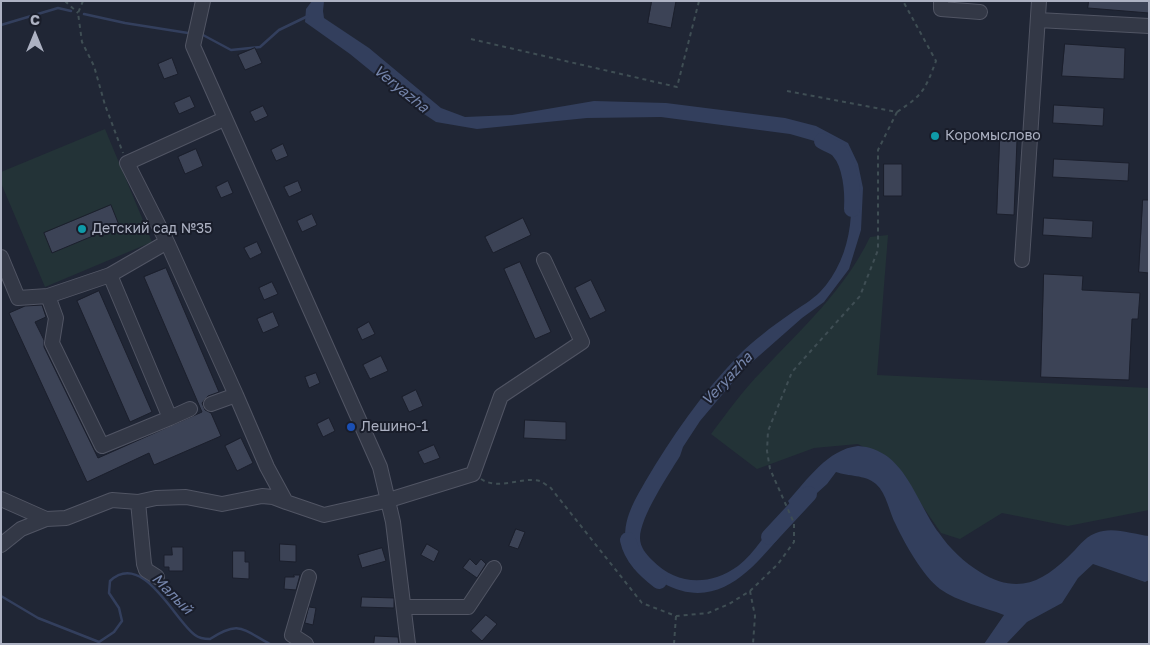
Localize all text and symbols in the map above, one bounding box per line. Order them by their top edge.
north arrow [10,10,60,60]
text: С [30,11,40,28]
water label: Veryazha [370,61,432,117]
place label: Коромыслово [945,128,1041,144]
marker: Коромыслово [929,130,941,142]
place label: Детский сад №35 [92,221,212,237]
marker: Детский сад №35 [76,223,88,235]
water label: Veryazha [698,349,756,409]
place label: Лешино-1 [361,419,428,435]
marker: Лешино-1 [345,421,357,433]
water label: Малый [148,570,196,618]

